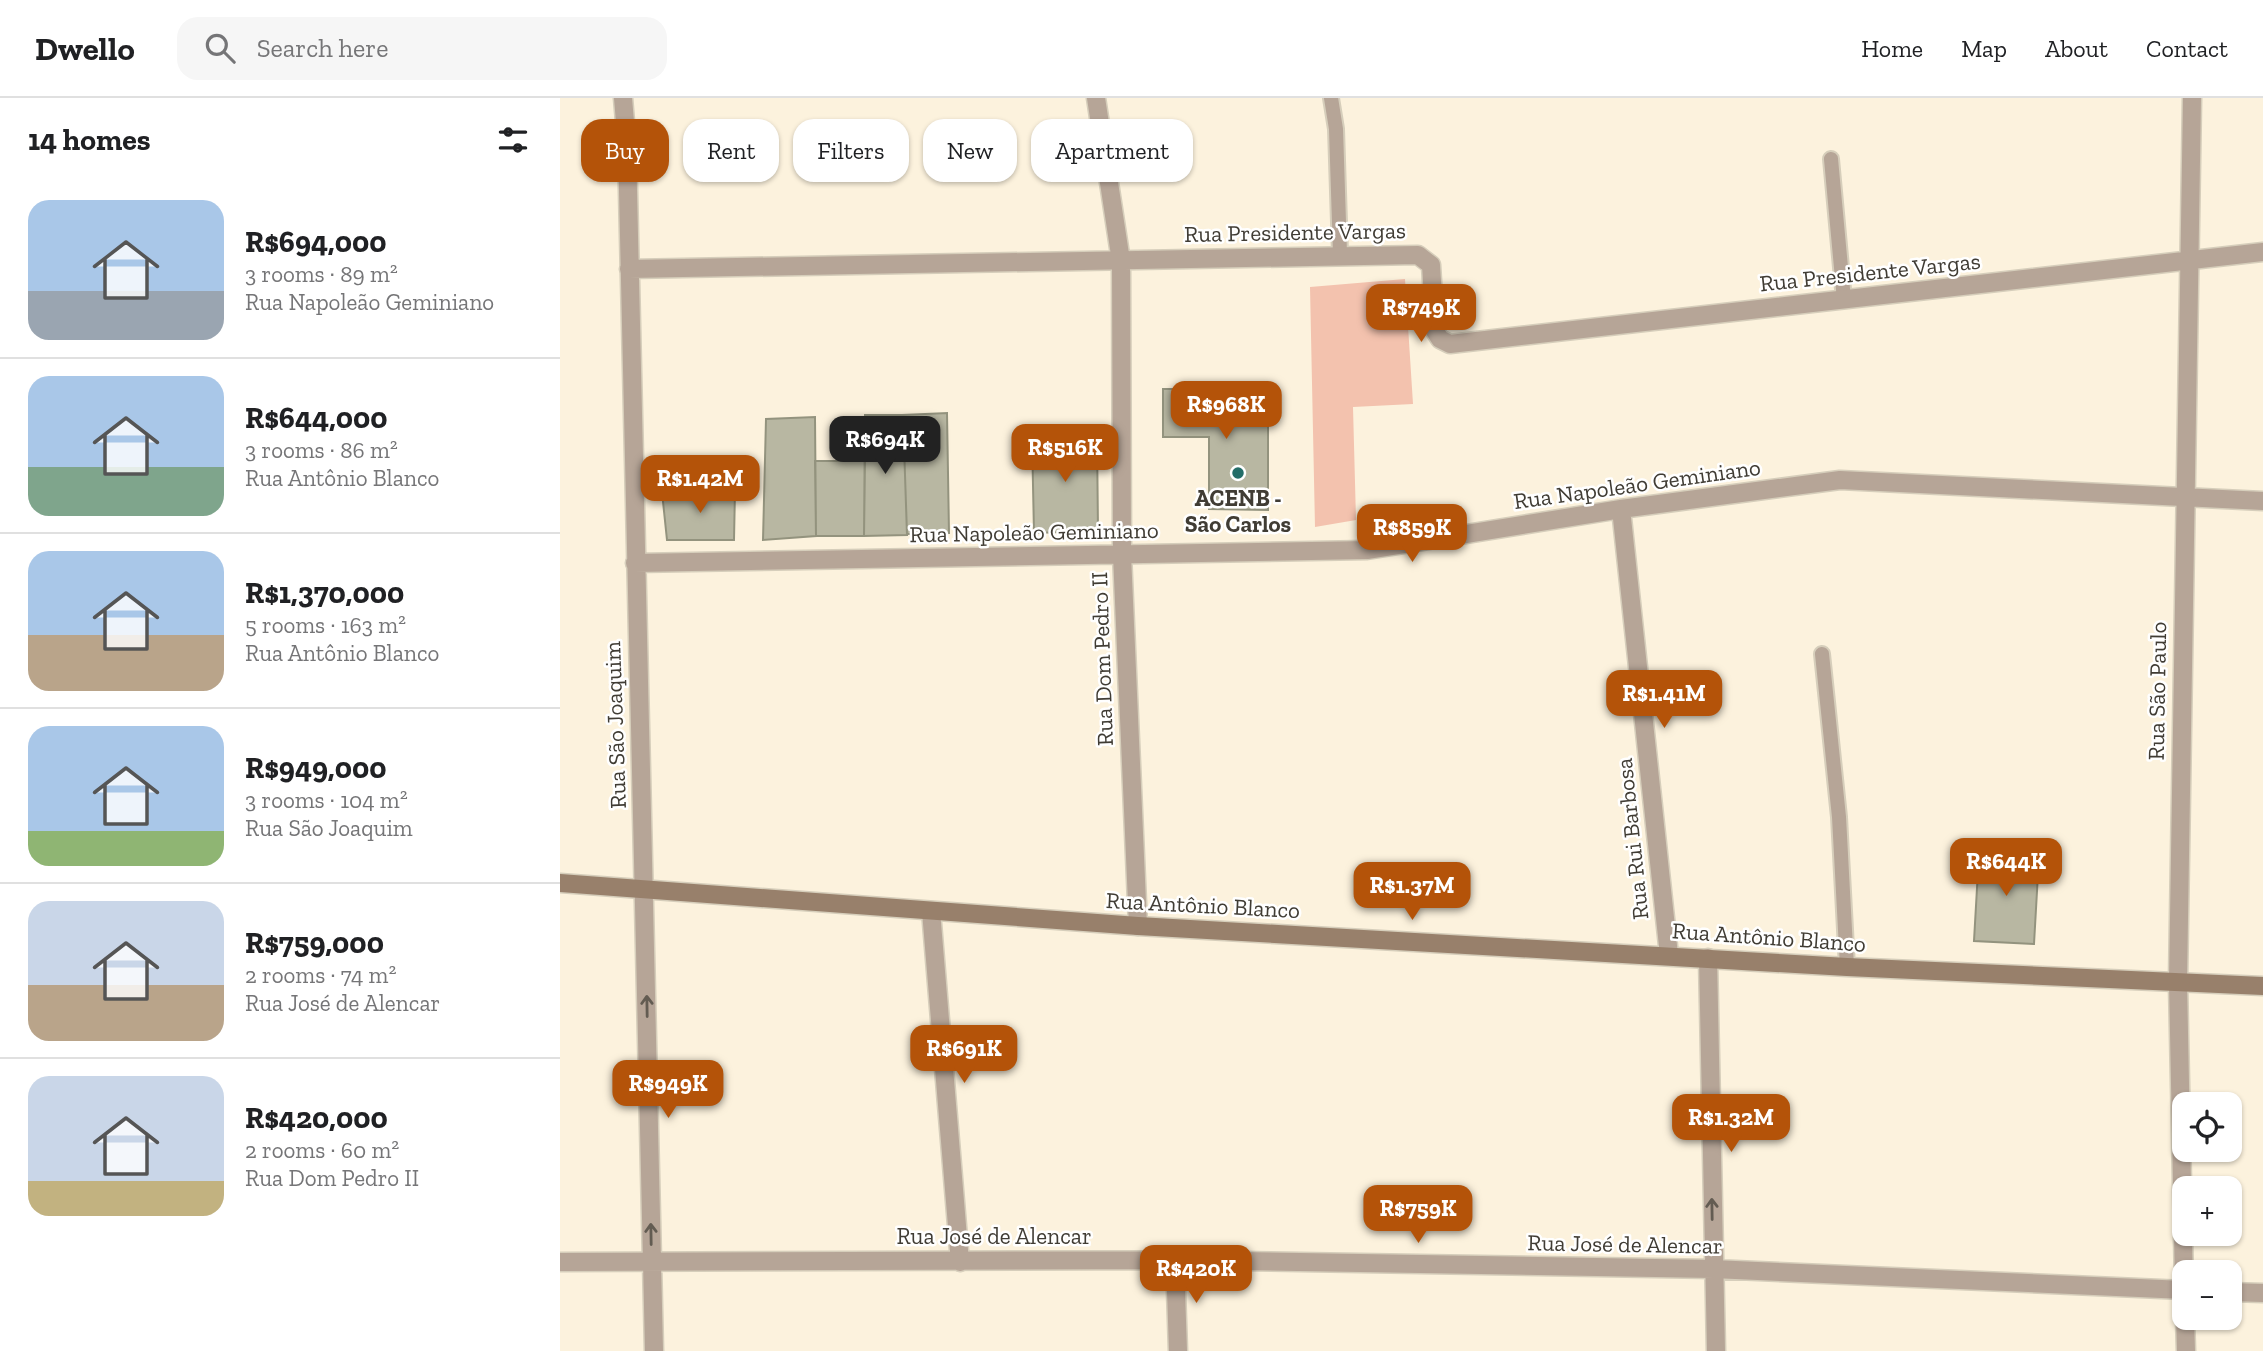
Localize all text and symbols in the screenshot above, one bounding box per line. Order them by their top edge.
search box [177,17,667,80]
text: Dwello [35,29,135,68]
icon: search [201,29,239,67]
text: Search here [257,32,388,64]
text: Home [1861,34,1923,63]
text: Map [1961,34,2007,63]
text: About [2045,34,2108,63]
text: Contact [2146,34,2228,63]
chip: Buy [581,119,669,182]
chip: Rent [683,119,779,182]
chip: Filters [793,119,909,182]
chip: New [923,119,1017,182]
chip: Apartment [1031,119,1193,182]
icon: filters [494,121,532,159]
text: 14 homes [28,122,151,158]
street label: Rua Presidente Vargas [1184,216,1406,248]
text: R$694,000 [245,224,387,260]
icon: home [84,228,168,312]
street label: Rua Presidente Vargas [1758,246,1982,298]
text: 3 rooms · 89 m² [245,260,398,288]
pin: R$749K [1364,285,1478,344]
text: Rua Napoleão Geminiano [245,288,494,316]
text: R$749K [1382,293,1460,321]
pin: R$968K [1169,382,1283,441]
text: R$968K [1187,390,1265,418]
text: R$644,000 [245,400,388,436]
icon: home [84,404,168,488]
pin: R$694K [828,416,942,476]
pin: R$516K [1008,424,1122,484]
text: R$694K [845,425,925,453]
text: R$516K [1027,433,1103,461]
text: 3 rooms · 86 m² [245,436,398,464]
street label: Rua Napoleão Geminiano [1512,453,1762,515]
pin: R$1.42M [635,456,765,515]
text: Rua Antônio Blanco [245,464,439,492]
text: R$1.42M [657,464,743,492]
marker: ACENB - São Carlos [1230,465,1246,481]
place label: ACENB - São Carlos [1185,484,1291,538]
pin: R$859K [1355,504,1469,564]
text: R$859K [1373,513,1451,541]
street label: Rua Napoleão Geminiano [909,516,1159,548]
street label: Rua Dom Pedro II [1085,571,1119,747]
text: R$1,370,000 [245,575,404,611]
icon: home [84,579,168,663]
text: 5 rooms · 163 m² [245,611,406,639]
street label: Rua São Paulo [2142,621,2172,761]
text: Rua Antônio Blanco [245,639,439,667]
street label: Rua São Joaquim [598,641,632,809]
pin: R$1.41M [1599,670,1729,730]
text: R$1.41M [1622,679,1706,707]
text: R$949,000 [245,750,387,786]
icon: home [84,754,168,838]
street label: Rua Rui Barbosa [1610,757,1654,921]
text: 3 rooms · 104 m² [245,786,408,814]
text: Rua São Joaquim [245,814,413,842]
pin: R$644K [1949,838,2063,898]
text: R$644K [1966,847,2046,875]
pin: R$1.37M [1347,862,1477,922]
text: R$1.37M [1370,871,1454,899]
street label: Rua Antônio Blanco [1105,886,1301,924]
street label: Rua Antônio Blanco [1671,916,1867,958]
text: R$759,000 [245,925,384,961]
icon: home [84,929,168,1013]
text: 2 rooms · 74 m² [245,961,396,989]
text: Rua José de Alencar [245,989,440,1017]
one-way arrow [640,995,654,1018]
pin: R$691K [907,1026,1021,1085]
text: R$691K [926,1034,1002,1062]
pin: R$949K [611,1060,725,1120]
text: R$949K [628,1069,708,1097]
map controls [2172,1092,2242,1330]
button: locate [2172,1092,2242,1162]
pin: R$1.32M [1666,1094,1796,1154]
text: R$420,000 [245,1100,388,1136]
text: R$1.32M [1688,1103,1774,1131]
icon: home [84,1104,168,1188]
text: 2 rooms · 60 m² [245,1136,399,1164]
text: Rua Dom Pedro II [245,1164,419,1192]
button: + [2172,1176,2242,1246]
pin: R$759K [1361,1186,1475,1245]
text: R$759K [1379,1194,1457,1222]
one-way arrow [1706,1198,1719,1221]
street label: Rua José de Alencar [896,1222,1092,1250]
one-way arrow [644,1223,658,1246]
street label: Rua José de Alencar [1527,1228,1723,1260]
pin: R$420K [1139,1246,1253,1305]
text: R$420K [1156,1254,1236,1282]
button: − [2172,1260,2242,1330]

